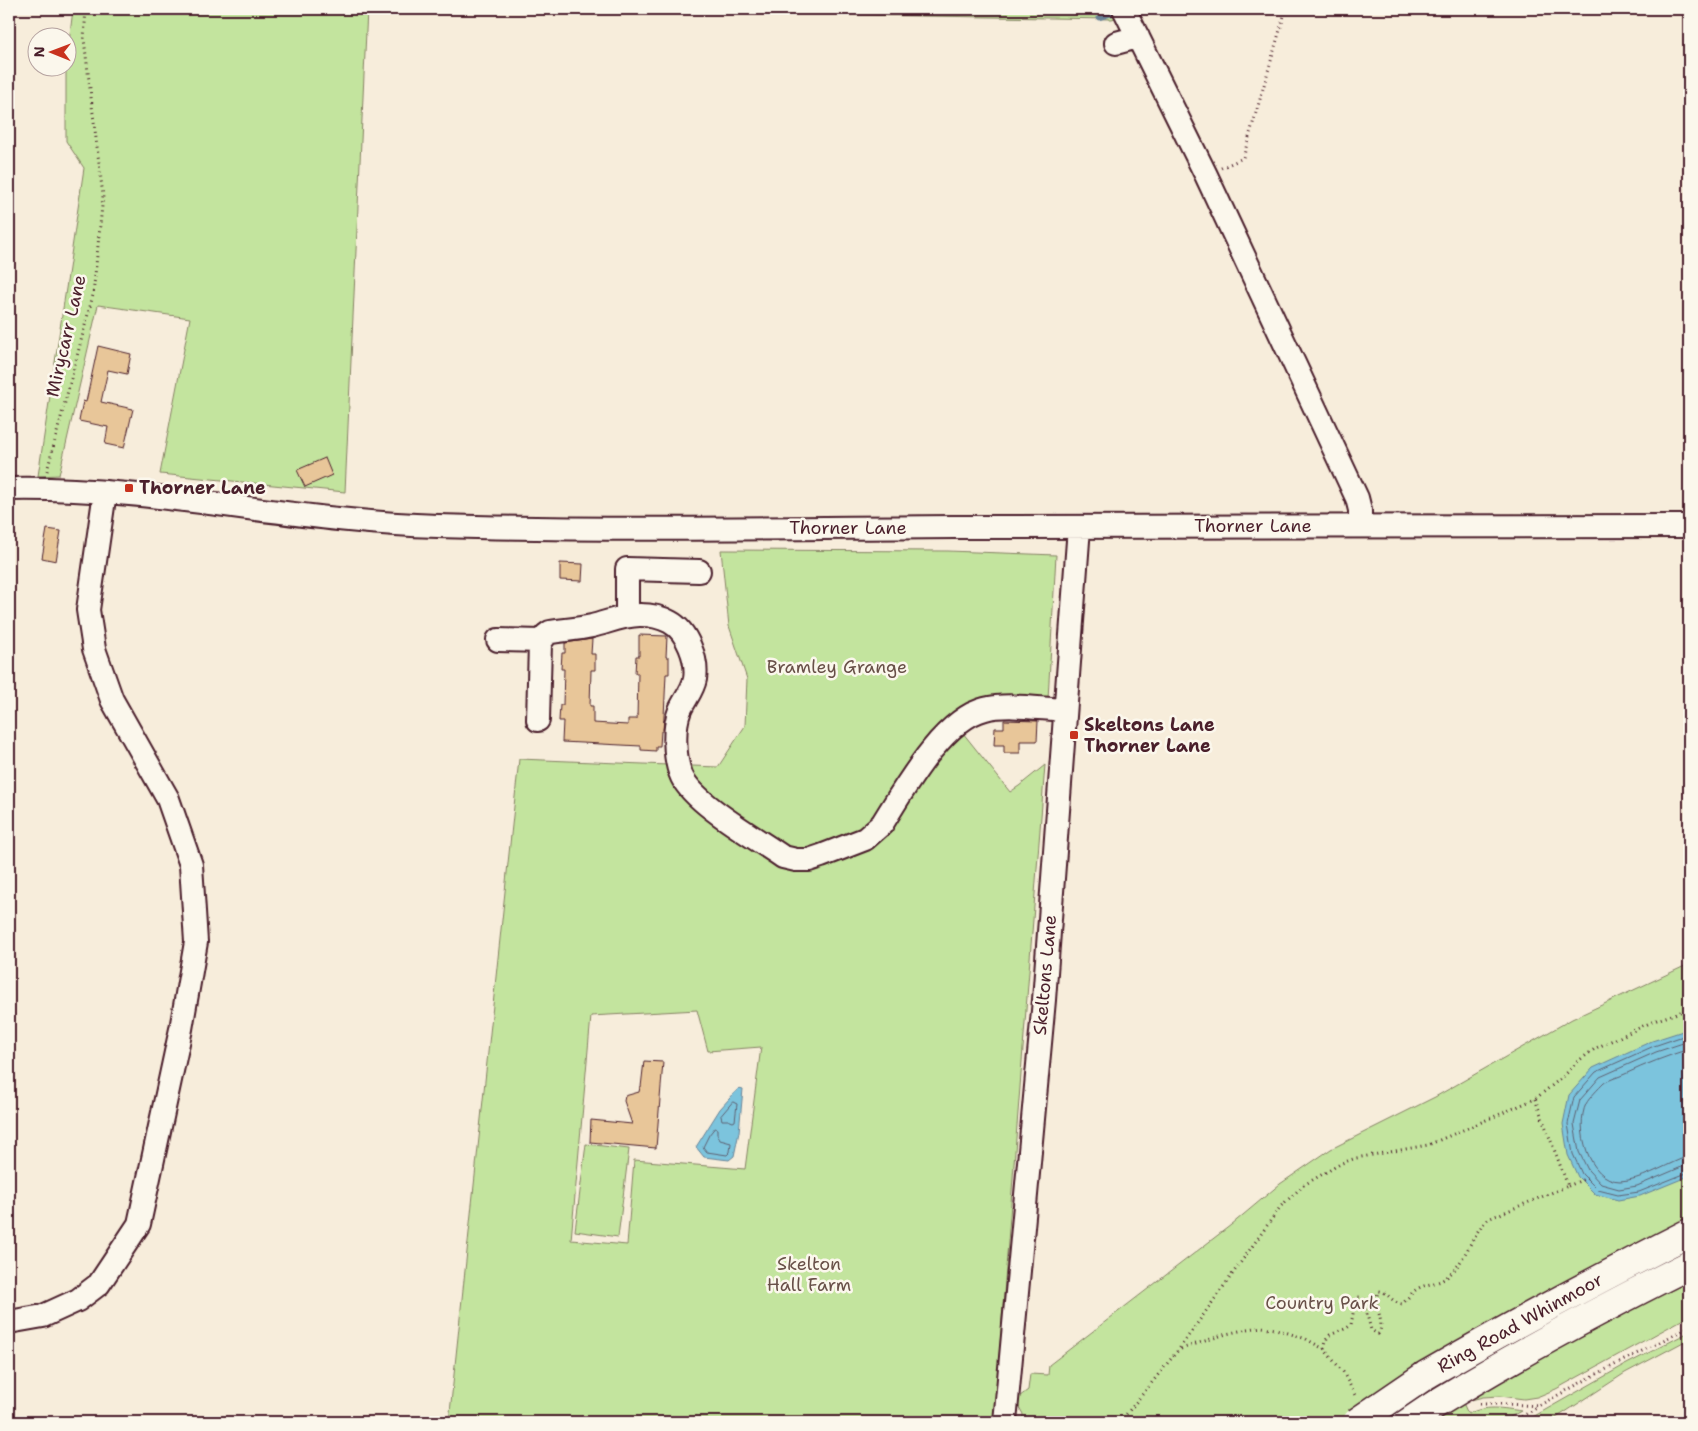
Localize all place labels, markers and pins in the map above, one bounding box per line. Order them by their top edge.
place label: Thorner Lane [139,476,266,500]
marker: Thorner Lane [123,482,135,494]
place label: Skeltons Lane Thorner Lane [1084,713,1215,758]
marker: Skeltons Lane Thorner Lane [1068,729,1080,741]

